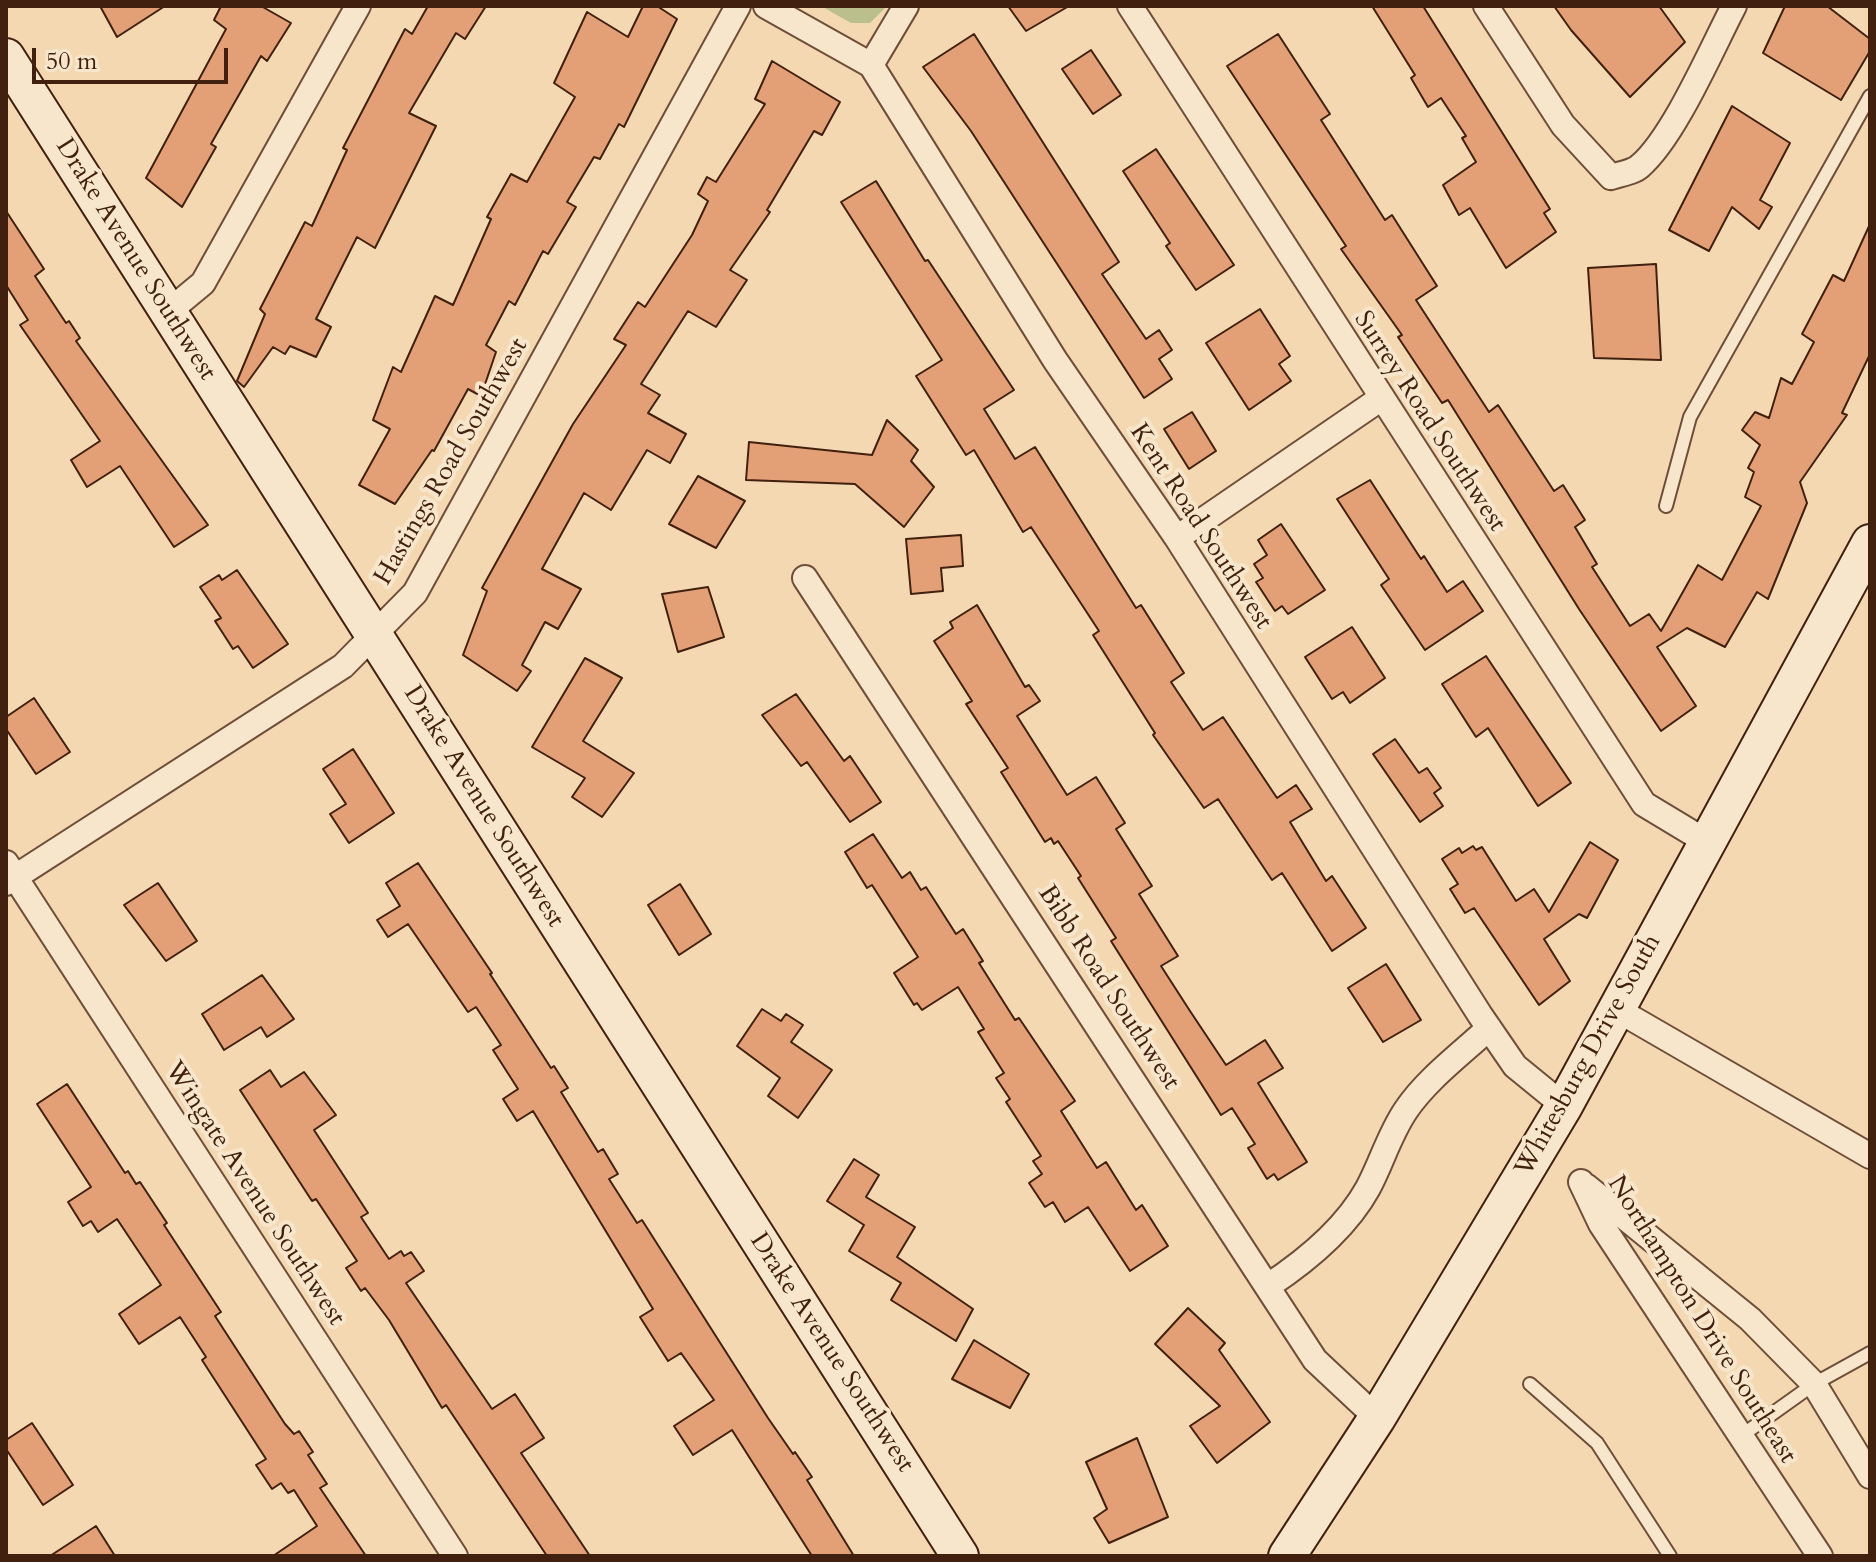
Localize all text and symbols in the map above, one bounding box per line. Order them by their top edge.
scale bar [36,32,232,82]
text: 50 m [46,45,97,78]
street label: Drake Avenue Southwest [48,133,222,387]
street label: Surrey Road Southwest [1346,306,1512,538]
street label: Hastings Road Southwest [369,333,535,591]
street label: Kent Road Southwest [1122,418,1278,636]
street label: Drake Avenue Southwest [396,680,570,934]
street label: Bibb Road Southwest [1030,880,1186,1096]
street label: Whitesburg Drive South [1509,930,1669,1182]
street label: Wingate Avenue Southwest [157,1056,351,1332]
street label: Northampton Drive Southeast [1600,1171,1802,1469]
street label: Drake Avenue Southwest [742,1227,920,1479]

